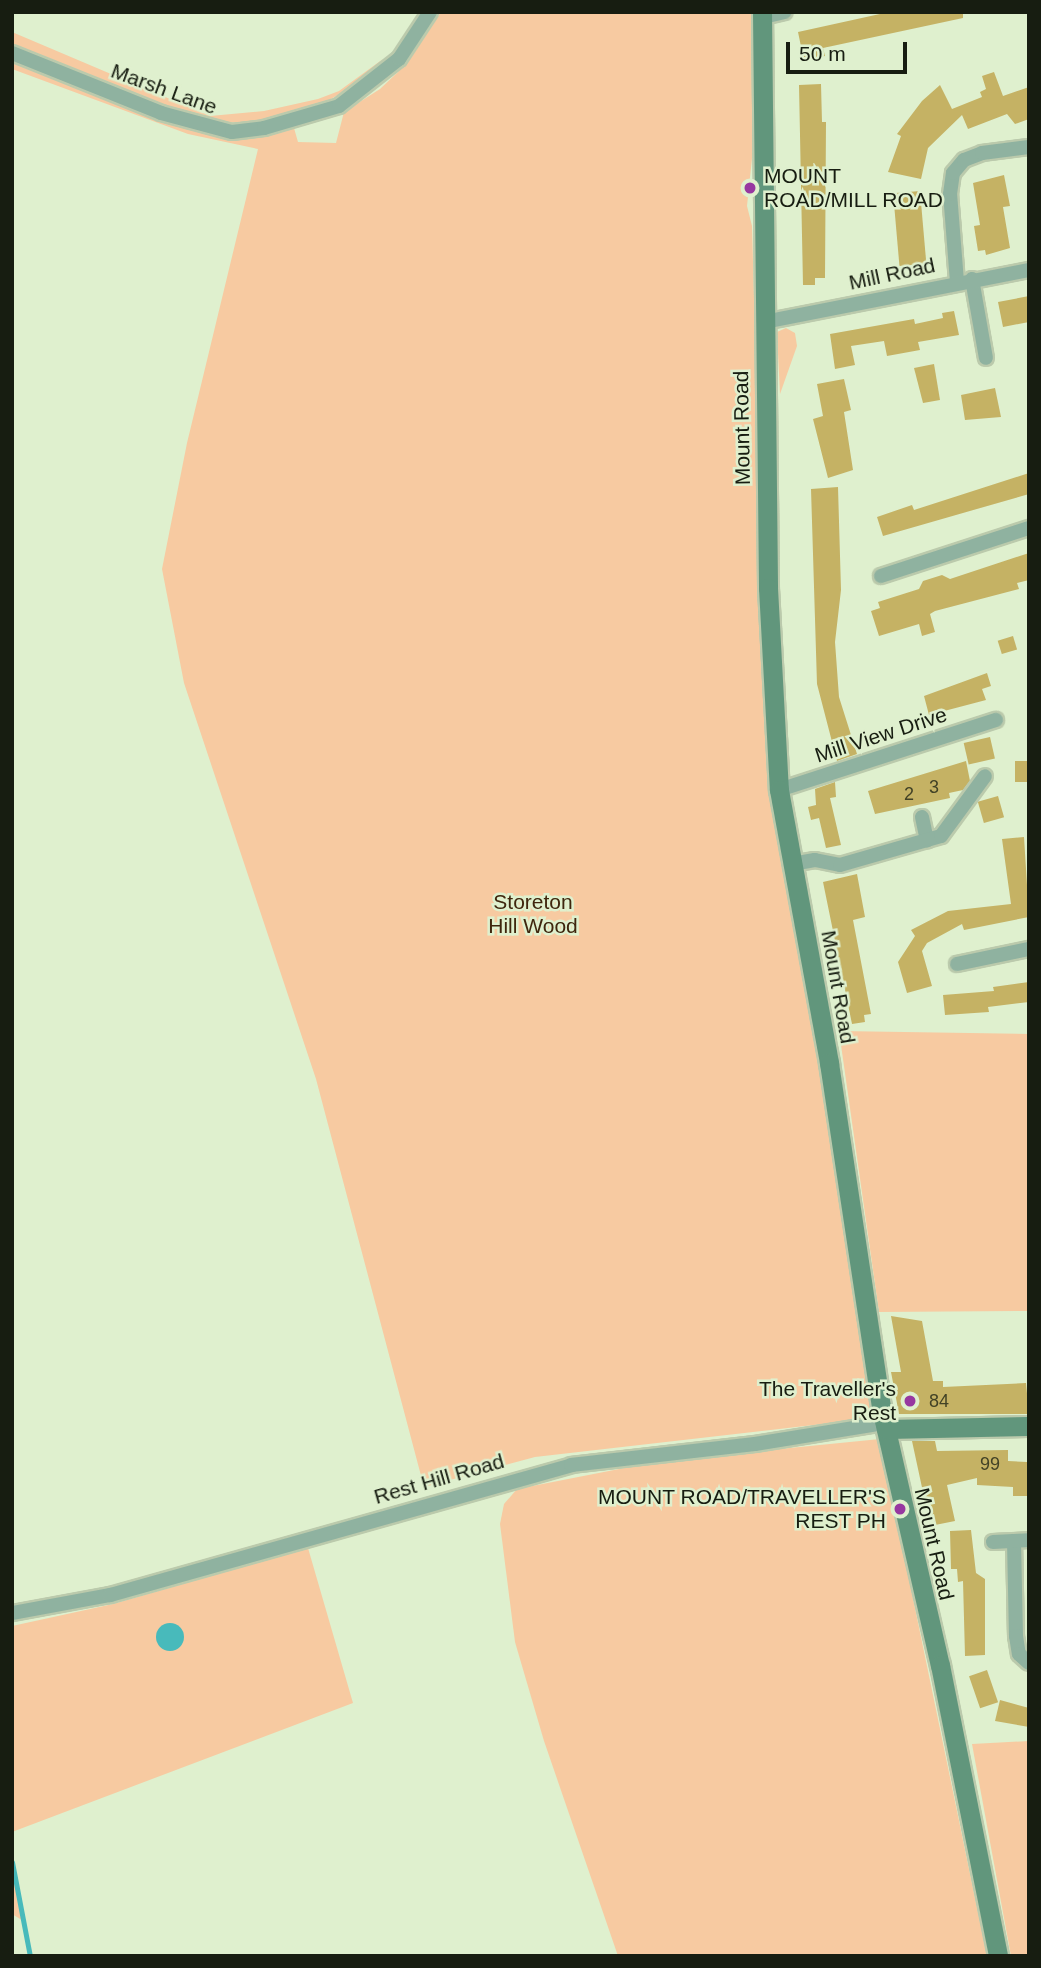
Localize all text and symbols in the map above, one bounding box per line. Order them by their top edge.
scale bar [789,28,910,72]
text: 50 m [799,42,846,65]
street label: Marsh Lane [108,58,220,120]
place label: MOUNT ROAD/MILL ROAD [764,163,944,213]
marker: MOUNT ROAD/MILL ROAD [742,180,758,196]
street label: Mill Road [847,253,937,295]
street label: Mount Road [728,371,756,485]
street label: Mill View Drive [812,702,950,768]
house number: 3 [929,776,939,798]
house number: 2 [904,783,914,805]
park label: Storeton Hill Wood [488,889,578,939]
street label: Mount Road [816,928,860,1046]
place label: The Traveller's Rest [759,1376,896,1426]
house number: 84 [929,1390,949,1412]
marker: The Traveller's Rest [902,1393,918,1409]
street label: Rest Hill Road [371,1448,507,1510]
house number: 99 [980,1453,1000,1475]
place label: MOUNT ROAD/TRAVELLER'S REST PH [598,1484,886,1534]
street label: Mount Road [909,1485,959,1603]
marker: MOUNT ROAD/TRAVELLER'S REST PH [892,1501,908,1517]

